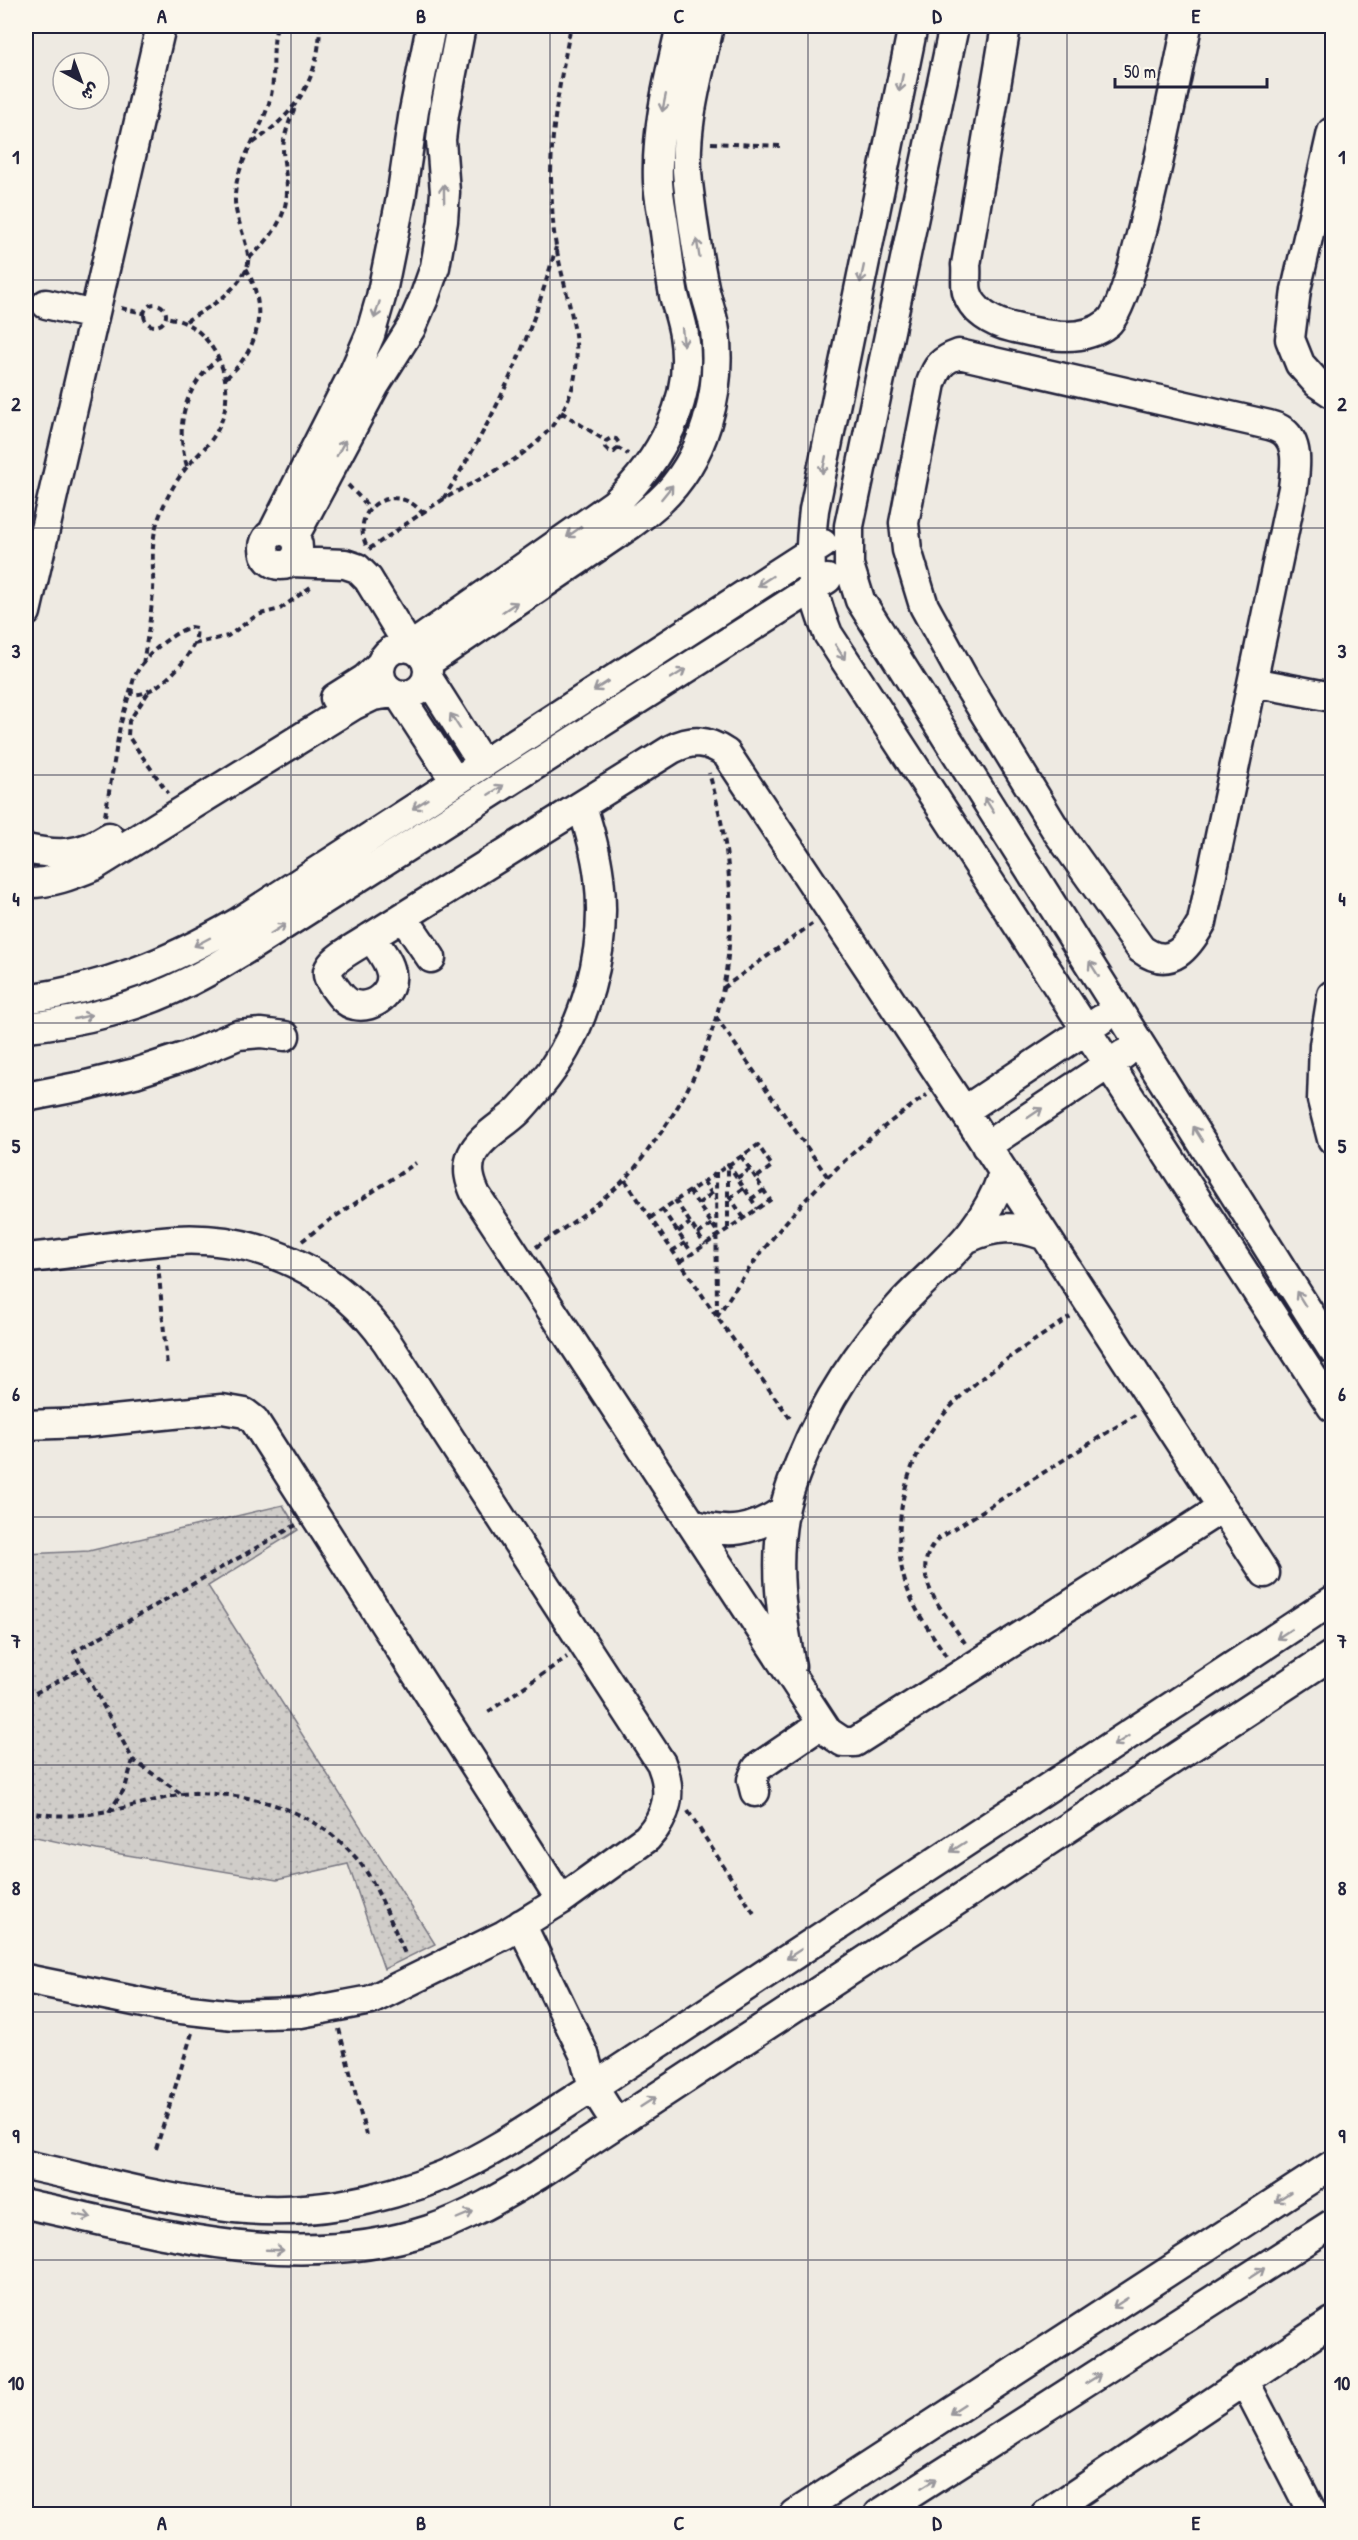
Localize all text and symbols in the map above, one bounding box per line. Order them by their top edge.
text: A [157,2,167,29]
text: B [416,2,426,29]
text: C [674,2,685,29]
text: D [932,2,942,29]
text: E [1192,2,1201,29]
north arrow [51,51,111,111]
scale bar [1115,51,1266,89]
text: 50 m [1124,59,1156,84]
one-way arrow [895,73,907,92]
text: ش [77,78,105,106]
one-way arrow [657,93,669,112]
text: 1 [12,143,20,170]
text: 1 [1338,143,1346,170]
one-way arrow [438,184,449,203]
one-way arrow [693,239,704,259]
one-way arrow [856,264,868,283]
one-way arrow [371,300,382,319]
one-way arrow [678,327,689,347]
text: 2 [11,390,21,417]
text: 2 [1337,390,1347,417]
one-way arrow [336,439,348,457]
one-way arrow [817,455,829,474]
one-way arrow [661,484,674,500]
one-way arrow [566,526,583,538]
one-way arrow [757,575,774,587]
one-way arrow [502,601,518,613]
text: 3 [12,637,21,664]
text: 3 [1338,637,1347,664]
one-way arrow [834,643,846,660]
one-way arrow [669,668,686,680]
one-way arrow [593,681,610,693]
one-way arrow [448,713,460,730]
one-way arrow [487,784,504,796]
one-way arrow [983,797,995,814]
one-way arrow [412,798,429,810]
text: 4 [12,885,20,912]
text: 4 [1338,885,1346,912]
one-way arrow [269,922,286,934]
one-way arrow [194,937,212,948]
one-way arrow [1087,961,1099,978]
one-way arrow [73,1011,92,1023]
one-way arrow [1026,1107,1043,1119]
one-way arrow [1192,1126,1204,1143]
text: 5 [12,1132,21,1159]
text: 5 [1338,1132,1347,1159]
one-way arrow [1295,1291,1308,1308]
text: 6 [12,1380,20,1407]
text: 6 [1338,1380,1346,1407]
text: 7 [10,1627,21,1654]
one-way arrow [1275,1627,1292,1640]
text: 7 [1336,1627,1347,1654]
one-way arrow [1112,1734,1129,1747]
one-way arrow [949,1841,966,1854]
text: 8 [12,1874,21,1901]
text: 8 [1338,1874,1347,1901]
one-way arrow [786,1948,803,1961]
one-way arrow [639,2096,656,2108]
text: 9 [12,2122,20,2149]
text: 9 [1338,2122,1346,2149]
one-way arrow [1275,2190,1292,2203]
one-way arrow [455,2209,473,2220]
one-way arrow [72,2211,92,2222]
one-way arrow [264,2244,284,2256]
one-way arrow [1248,2267,1265,2279]
one-way arrow [1112,2297,1129,2309]
text: 10 [8,2369,24,2396]
text: 10 [1334,2369,1350,2396]
one-way arrow [1084,2372,1101,2384]
one-way arrow [948,2403,965,2416]
one-way arrow [920,2477,937,2490]
text: A [157,2509,167,2536]
text: B [416,2509,426,2536]
text: C [674,2509,685,2536]
text: D [932,2509,942,2536]
text: E [1192,2509,1201,2536]

